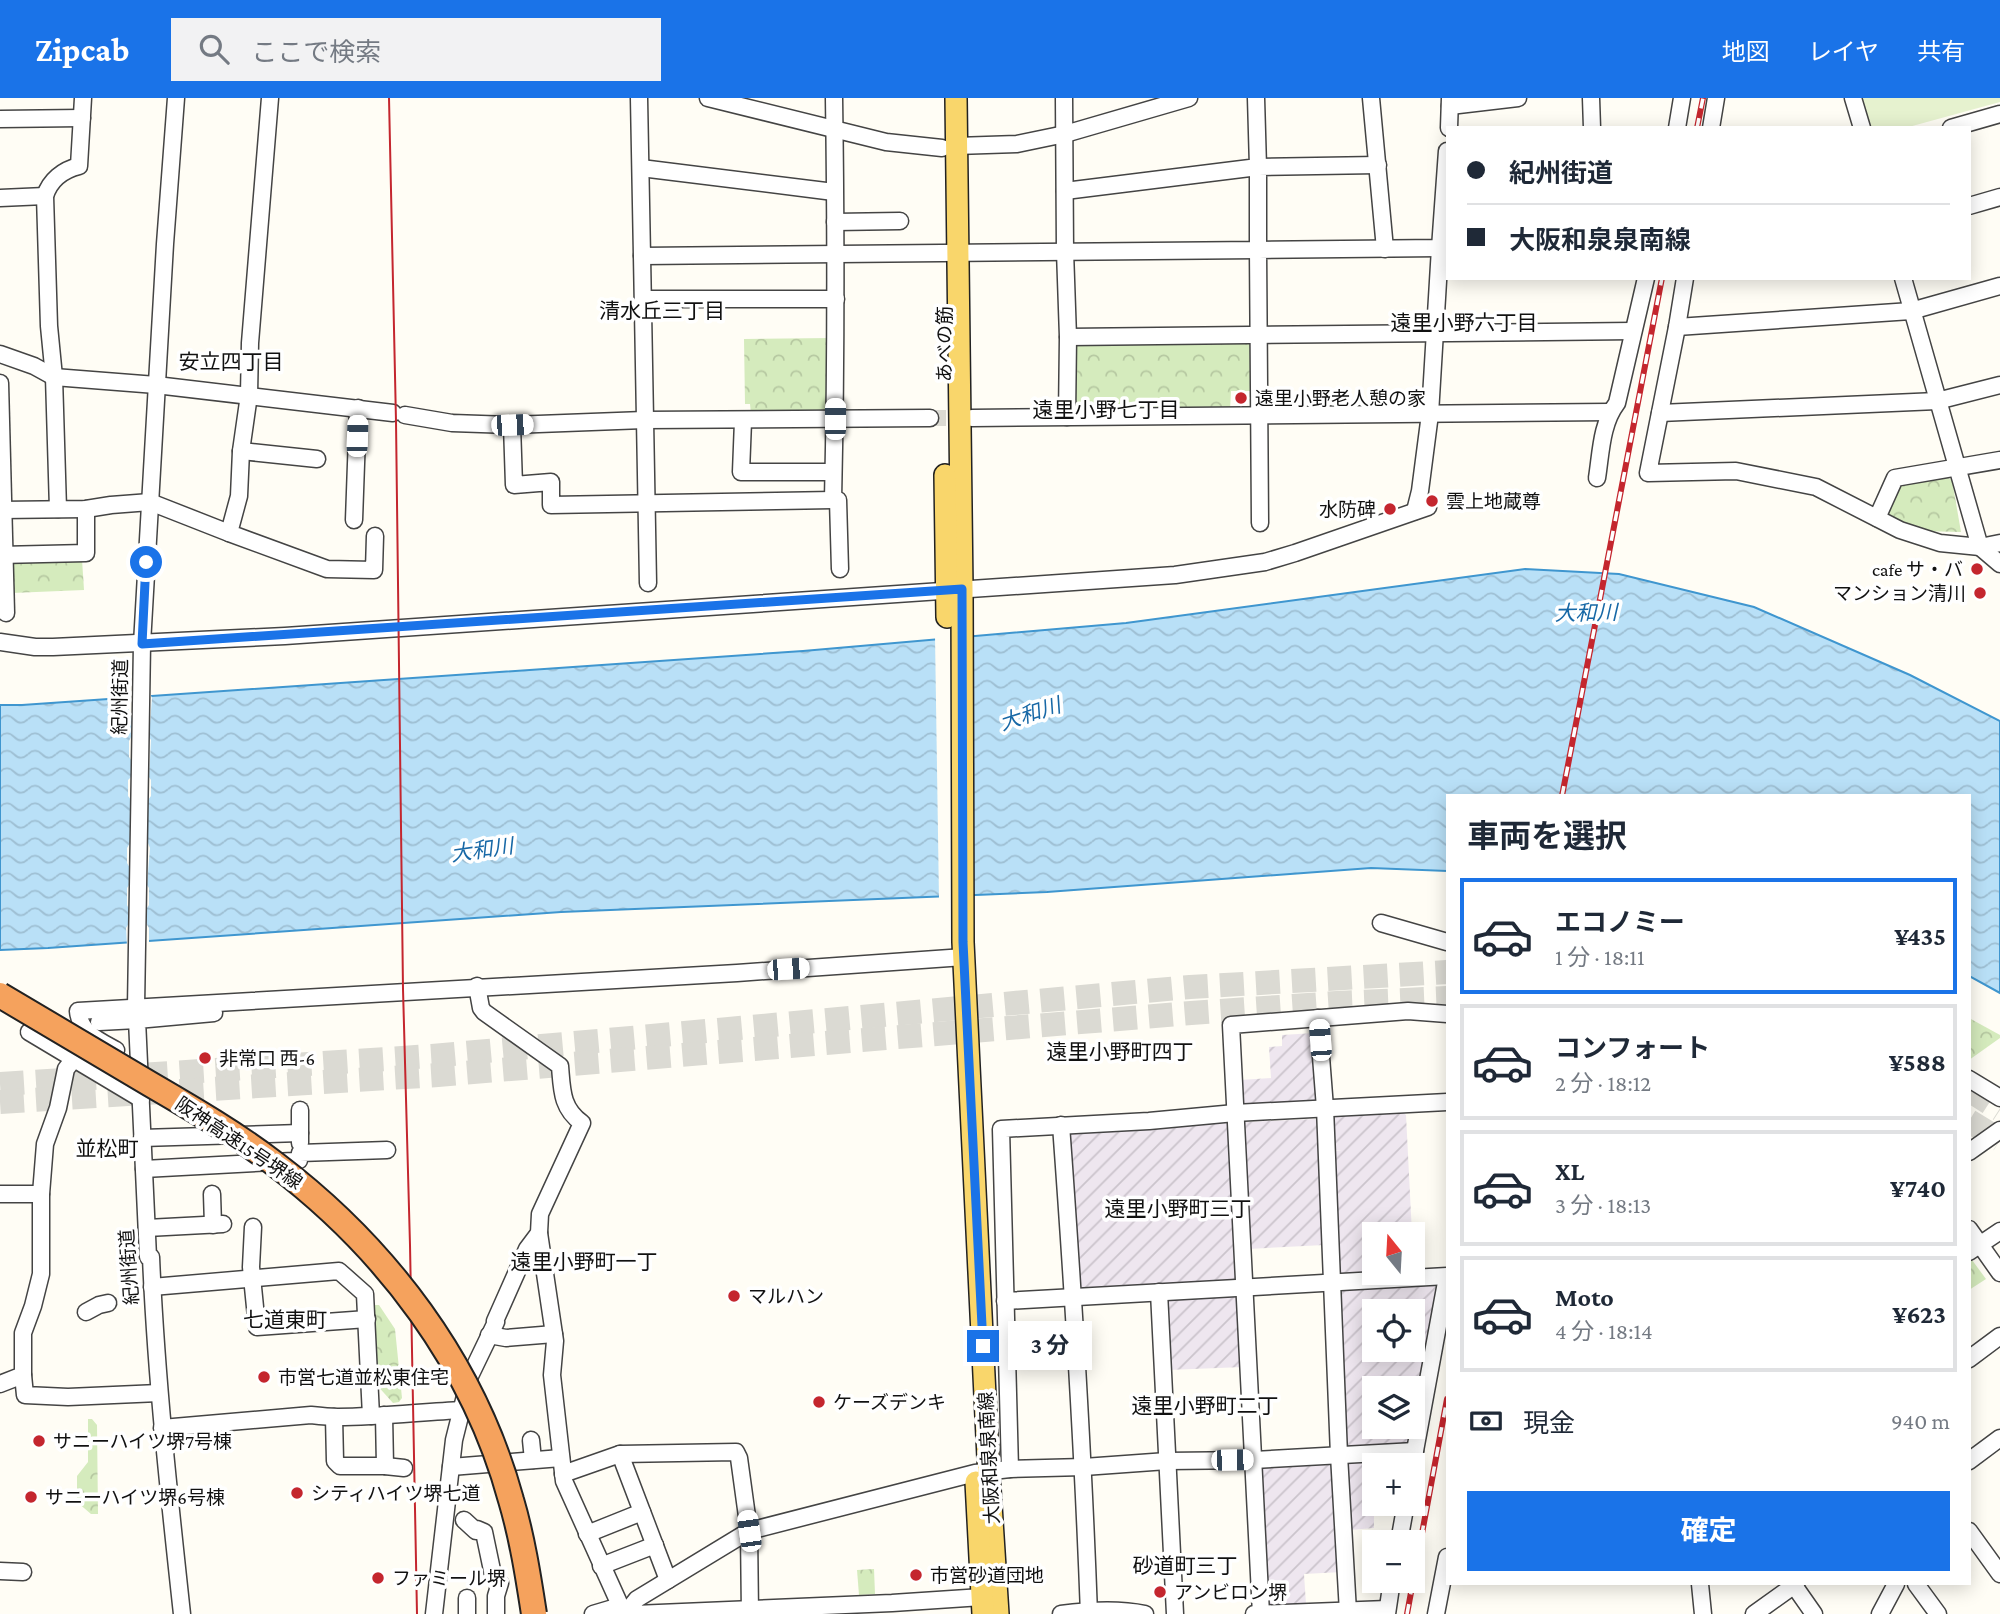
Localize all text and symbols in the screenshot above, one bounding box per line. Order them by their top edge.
search box [171,18,661,81]
icon: search [195,30,233,68]
text: Zipcab [35,31,129,68]
text: ここで検索 [251,38,381,67]
text: 地図 [1722,38,1770,65]
text: レイヤ [1808,38,1879,65]
text: 共有 [1917,38,1965,65]
text: 紀州街道 [1509,159,1613,188]
text: 大阪和泉泉南線 [1509,226,1691,255]
district label: 清水丘三丁目 [599,299,725,323]
street label: あべの筋 [934,306,955,382]
district label: 遠里小野六丁目 [1391,311,1538,335]
district label: 安立四丁目 [179,350,284,374]
place label: 遠里小野老人憩の家 [1255,388,1426,409]
marker: 遠里小野老人憩の家 [1233,390,1249,406]
car [825,398,846,440]
district label: 遠里小野七丁目 [1033,398,1180,422]
car [491,414,534,436]
car [346,415,369,457]
place label: 雲上地蔵尊 [1446,491,1541,512]
marker: 雲上地蔵尊 [1424,493,1440,509]
place label: 水防碑 [1319,499,1376,520]
marker: 水防碑 [1382,501,1398,517]
route start [130,546,162,578]
place label: cafe サ・バ [1872,559,1963,580]
marker: cafe サ・バ [1969,561,1985,577]
place label: マンション清川 [1833,583,1966,604]
marker: マンション清川 [1972,585,1988,601]
water label: 大和川 [1554,600,1620,626]
street label: 紀州街道 [109,659,131,735]
water label: 大和川 [996,692,1066,735]
text: 車両を選択 [1467,818,1627,854]
water label: 大和川 [449,833,517,866]
icon: car [1471,905,1534,968]
text: エコノミー [1555,908,1685,937]
text: ¥435 [1894,922,1946,951]
text: 1 分 · 18:11 [1555,944,1645,970]
car [767,957,810,981]
car [1309,1018,1332,1062]
icon: car [1471,1031,1534,1094]
text: コンフォート [1555,1034,1710,1063]
district label: 遠里小野町四丁 [1047,1040,1194,1064]
place label: 非常口 西-6 [219,1048,315,1069]
text: ¥588 [1889,1048,1946,1077]
marker: 非常口 西-6 [197,1050,213,1066]
text: 2 分 · 18:12 [1555,1070,1651,1096]
street label: 阪神高速15号堺線 [172,1093,306,1193]
district label: 並松町 [76,1137,139,1161]
icon: car [1471,1157,1534,1220]
text: XL [1555,1157,1584,1186]
text: ¥740 [1890,1174,1946,1203]
text: 3 分 · 18:13 [1555,1192,1651,1218]
district label: 遠里小野町三丁 [1105,1197,1252,1221]
north arrow [1362,1222,1424,1284]
map controls [1362,1222,1425,1593]
street label: 紀州街道 [116,1228,142,1306]
district label: 遠里小野町一丁 [511,1250,658,1274]
icon: car [1471,1283,1534,1346]
text: Moto [1555,1283,1614,1312]
place label: マルハン [748,1286,824,1307]
marker: マルハン [726,1288,742,1304]
button: locate [1362,1299,1425,1362]
text: ¥623 [1892,1300,1946,1329]
district label: 七道東町 [243,1308,327,1332]
text: 4 分 · 18:14 [1555,1318,1653,1344]
callout: 3 分 [1007,1322,1092,1370]
route end [967,1330,999,1362]
text: 3 分 [1031,1332,1069,1358]
place label: 市営七道並松東住宅 [278,1367,449,1388]
marker: 市営七道並松東住宅 [256,1369,272,1385]
button: layers [1362,1376,1425,1439]
street label: 大阪和泉泉南線 [975,1391,1003,1525]
place label: ケーズデンキ [833,1392,946,1413]
marker: ケーズデンキ [811,1394,827,1410]
district label: 遠里小野町二丁 [1132,1394,1279,1418]
icon: cash [1467,1402,1505,1440]
text: 940 m [1891,1408,1950,1434]
text: 現金 [1523,1409,1575,1438]
place label: サニーハイツ堺7号棟 [53,1431,232,1452]
marker: サニーハイツ堺7号棟 [31,1433,47,1449]
car [1211,1449,1254,1471]
button: + [1362,1453,1425,1516]
place label: シティハイツ堺七道 [311,1483,480,1504]
marker: シティハイツ堺七道 [289,1485,305,1501]
place label: サニーハイツ堺6号棟 [45,1487,225,1508]
marker: サニーハイツ堺6号棟 [23,1489,39,1505]
button: 確定 [1467,1491,1950,1571]
car [736,1509,763,1553]
button: − [1362,1530,1425,1593]
district label: 砂道町三丁 [1133,1554,1238,1578]
place label: 市営砂道団地 [930,1565,1044,1586]
marker: 市営砂道団地 [908,1567,924,1583]
place label: ファミール堺 [392,1568,506,1589]
marker: ファミール堺 [370,1570,386,1586]
place label: アンビロン堺 [1174,1582,1287,1603]
marker: アンビロン堺 [1152,1584,1168,1600]

